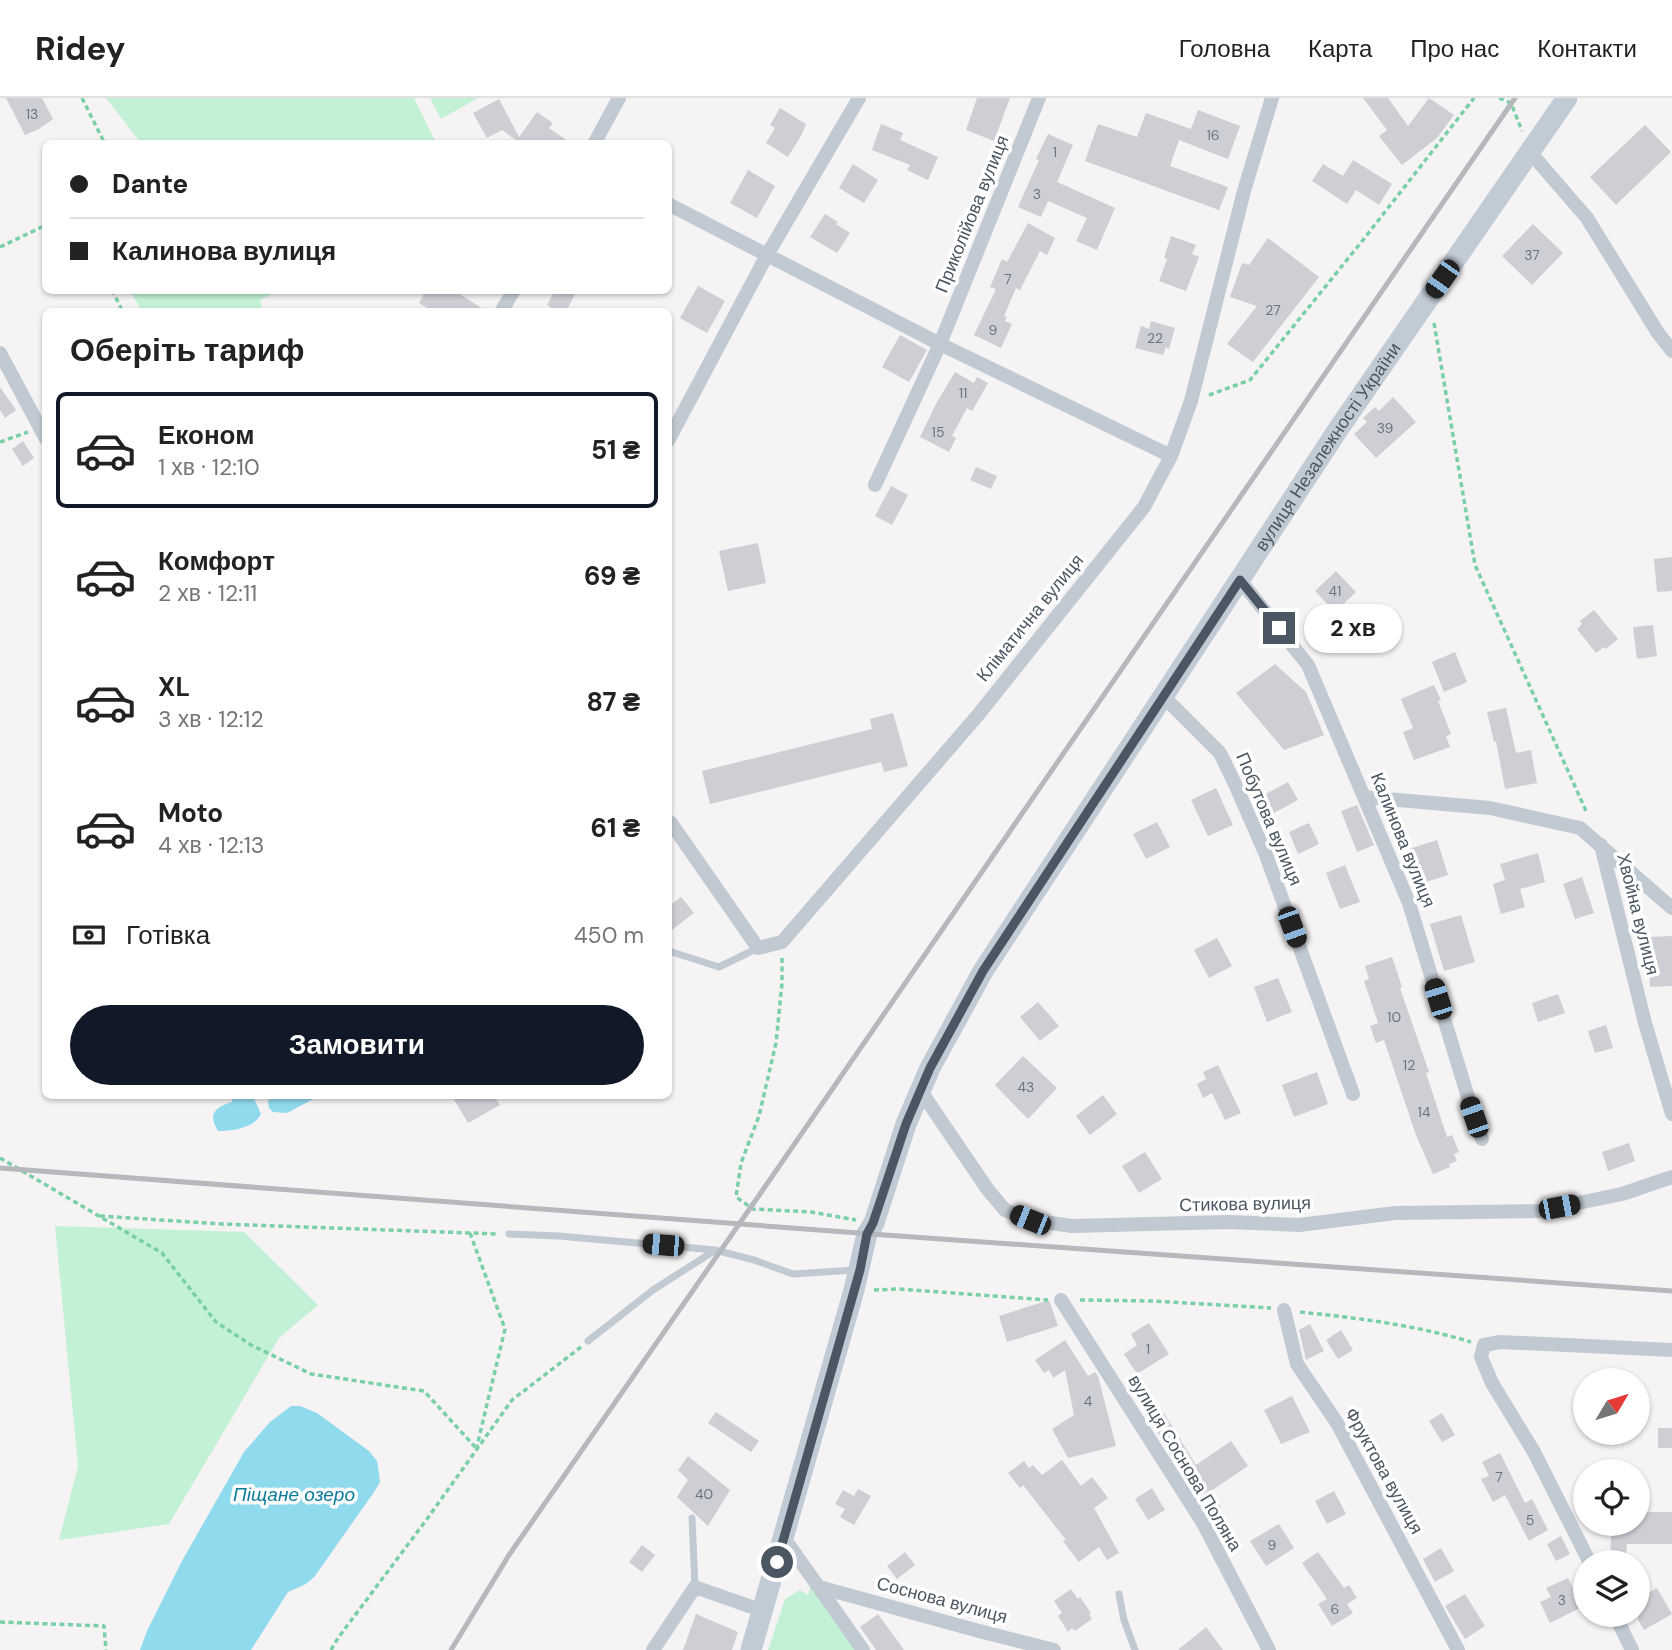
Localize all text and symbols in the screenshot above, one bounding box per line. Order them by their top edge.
text: Ridey [35,27,125,70]
text: Головна [1179,33,1270,64]
text: Карта [1308,33,1372,64]
text: Про нас [1410,33,1499,64]
text: Контакти [1537,33,1637,64]
house number: 13 [26,105,38,123]
house number: 16 [1206,126,1220,144]
street label: Приколійова вулиця [929,132,1015,296]
house number: 1 [1053,143,1057,161]
text: Dante [112,167,188,201]
house number: 3 [1033,185,1041,203]
text: Калинова вулиця [112,234,336,268]
house number: 37 [1524,246,1540,264]
car [1422,256,1463,302]
house number: 7 [1004,270,1012,288]
house number: 27 [1265,301,1281,319]
house number: 9 [989,321,998,339]
text: Оберіть тариф [70,329,304,371]
house number: 22 [1147,329,1163,347]
street label: вулиця Незалежності України [1250,338,1406,556]
house number: 11 [959,384,967,402]
text: Економ [158,418,254,452]
icon: car [74,419,137,482]
house number: 39 [1377,419,1394,437]
house number: 15 [932,423,944,441]
text: 51 ₴ [591,433,640,467]
text: 1 хв · 12:10 [158,452,260,482]
text: Комфорт [158,544,275,578]
icon: car [74,545,137,608]
street label: Кліматична вулиця [971,549,1089,687]
text: 69 ₴ [584,559,640,593]
text: 2 хв · 12:11 [158,578,257,608]
house number: 41 [1329,582,1341,600]
callout: 2 хв [1304,603,1402,652]
route end [1263,612,1295,644]
text: 2 хв [1330,613,1376,643]
text: XL [158,670,190,704]
icon: car [74,671,137,734]
text: 87 ₴ [586,685,640,719]
text: 3 хв · 12:12 [158,704,264,734]
street label: Побутова вулиця [1230,749,1308,889]
street label: Калинова вулиця [1365,769,1441,911]
text: Moto [158,796,223,830]
icon: car [74,797,137,860]
text: 61 ₴ [591,811,640,845]
text: 4 хв · 12:13 [158,830,264,860]
street label: Хвойна вулиця [1611,851,1665,977]
car [1275,904,1310,950]
icon: cash [70,916,108,954]
text: Готівка [126,918,210,952]
text: 450 m [574,920,644,950]
car [1422,976,1455,1022]
button: Замовити [70,1005,644,1085]
house number: 10 [1387,1008,1401,1026]
house number: 12 [1403,1056,1415,1074]
house number: 43 [1018,1078,1034,1096]
car [1458,1094,1491,1140]
house number: 14 [1418,1103,1431,1121]
street label: Стикова вулиця [1179,1191,1311,1217]
car [1537,1193,1582,1221]
car [1007,1202,1054,1238]
car [642,1233,685,1257]
house number: 1 [1146,1340,1150,1358]
north arrow [1573,1368,1650,1446]
map controls [1573,1368,1650,1627]
street label: вулиця Соснова Поляна [1123,1370,1248,1557]
house number: 4 [1084,1392,1093,1410]
street label: Фруктова вулиця [1339,1403,1429,1539]
button: locate [1573,1459,1650,1536]
house number: 7 [1495,1468,1503,1486]
water label: Піщане озеро [233,1482,355,1507]
house number: 40 [695,1485,713,1503]
house number: 5 [1526,1511,1534,1529]
house number: 9 [1268,1536,1277,1554]
route start [761,1546,793,1578]
button: layers [1573,1550,1650,1627]
street label: Соснова вулиця [874,1571,1010,1629]
house number: 3 [1558,1591,1566,1609]
house number: 6 [1331,1600,1339,1618]

